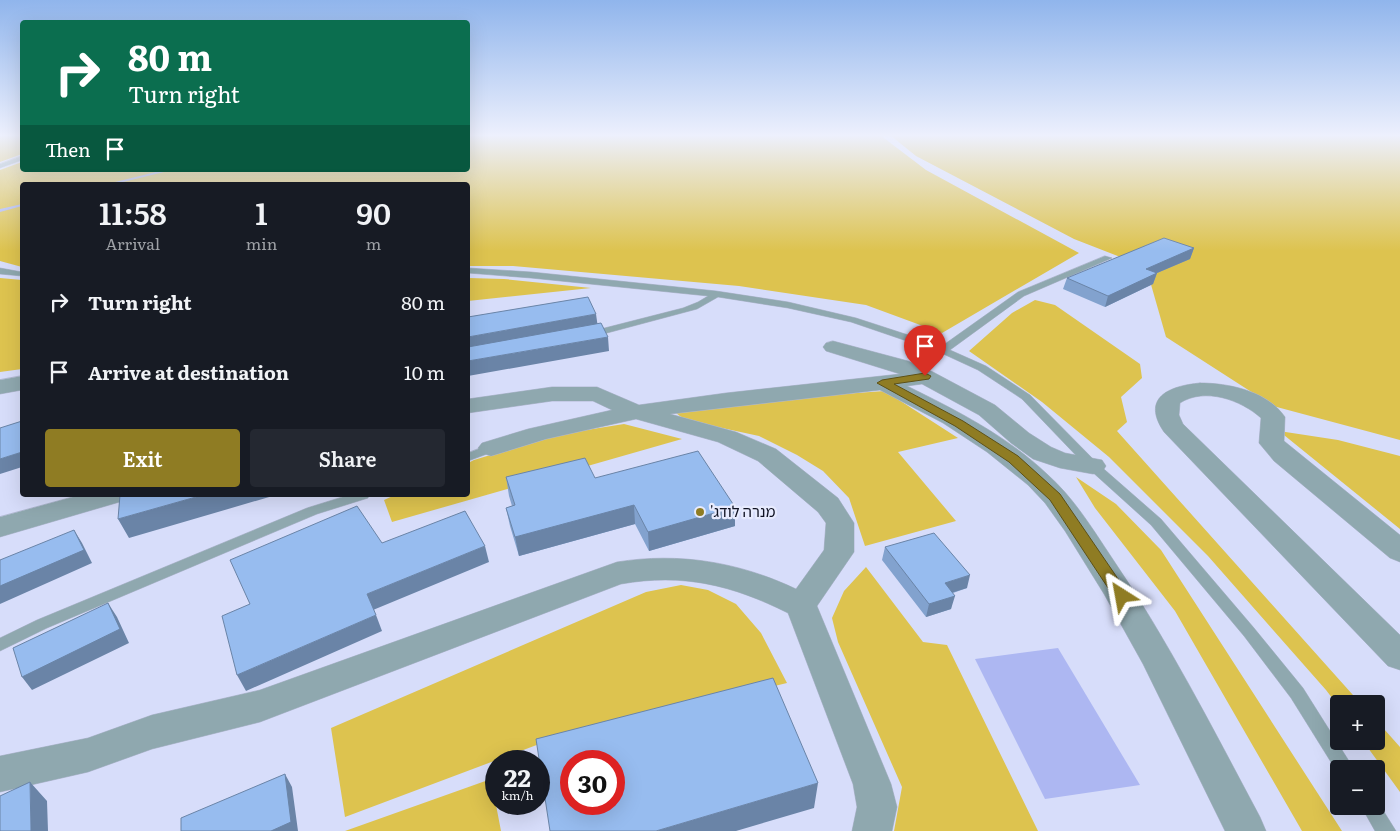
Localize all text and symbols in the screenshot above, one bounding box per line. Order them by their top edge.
text: 80 m [128,30,212,82]
icon: right [45,40,110,105]
text: Turn right [128,77,240,110]
text: Then [45,135,91,163]
icon: arrive [101,135,129,163]
text: 11:58 [99,190,167,234]
text: 1 [255,190,268,234]
text: 90 [356,190,391,234]
text: Arrival [106,231,160,255]
text: min [246,231,277,255]
text: m [366,231,381,255]
icon: right [45,288,73,316]
text: Turn right [88,288,192,316]
text: 80 m [401,288,445,316]
pin [904,325,946,376]
icon: arrive [911,332,939,360]
icon: arrive [45,358,73,386]
text: Arrive at destination [88,358,289,386]
text: 10 m [404,358,445,386]
button: Exit [45,429,240,487]
button: Share [250,429,445,487]
place label: 'מנרה לודג [710,499,776,522]
marker: 'מנרה לודג [694,506,706,518]
position arrow [1095,569,1147,621]
map controls [1330,695,1385,815]
button: + [1330,695,1385,750]
speed limit sign: 30 [560,750,625,815]
text: 22 [504,758,531,795]
button: − [1330,760,1385,815]
text: km/h [502,786,533,804]

